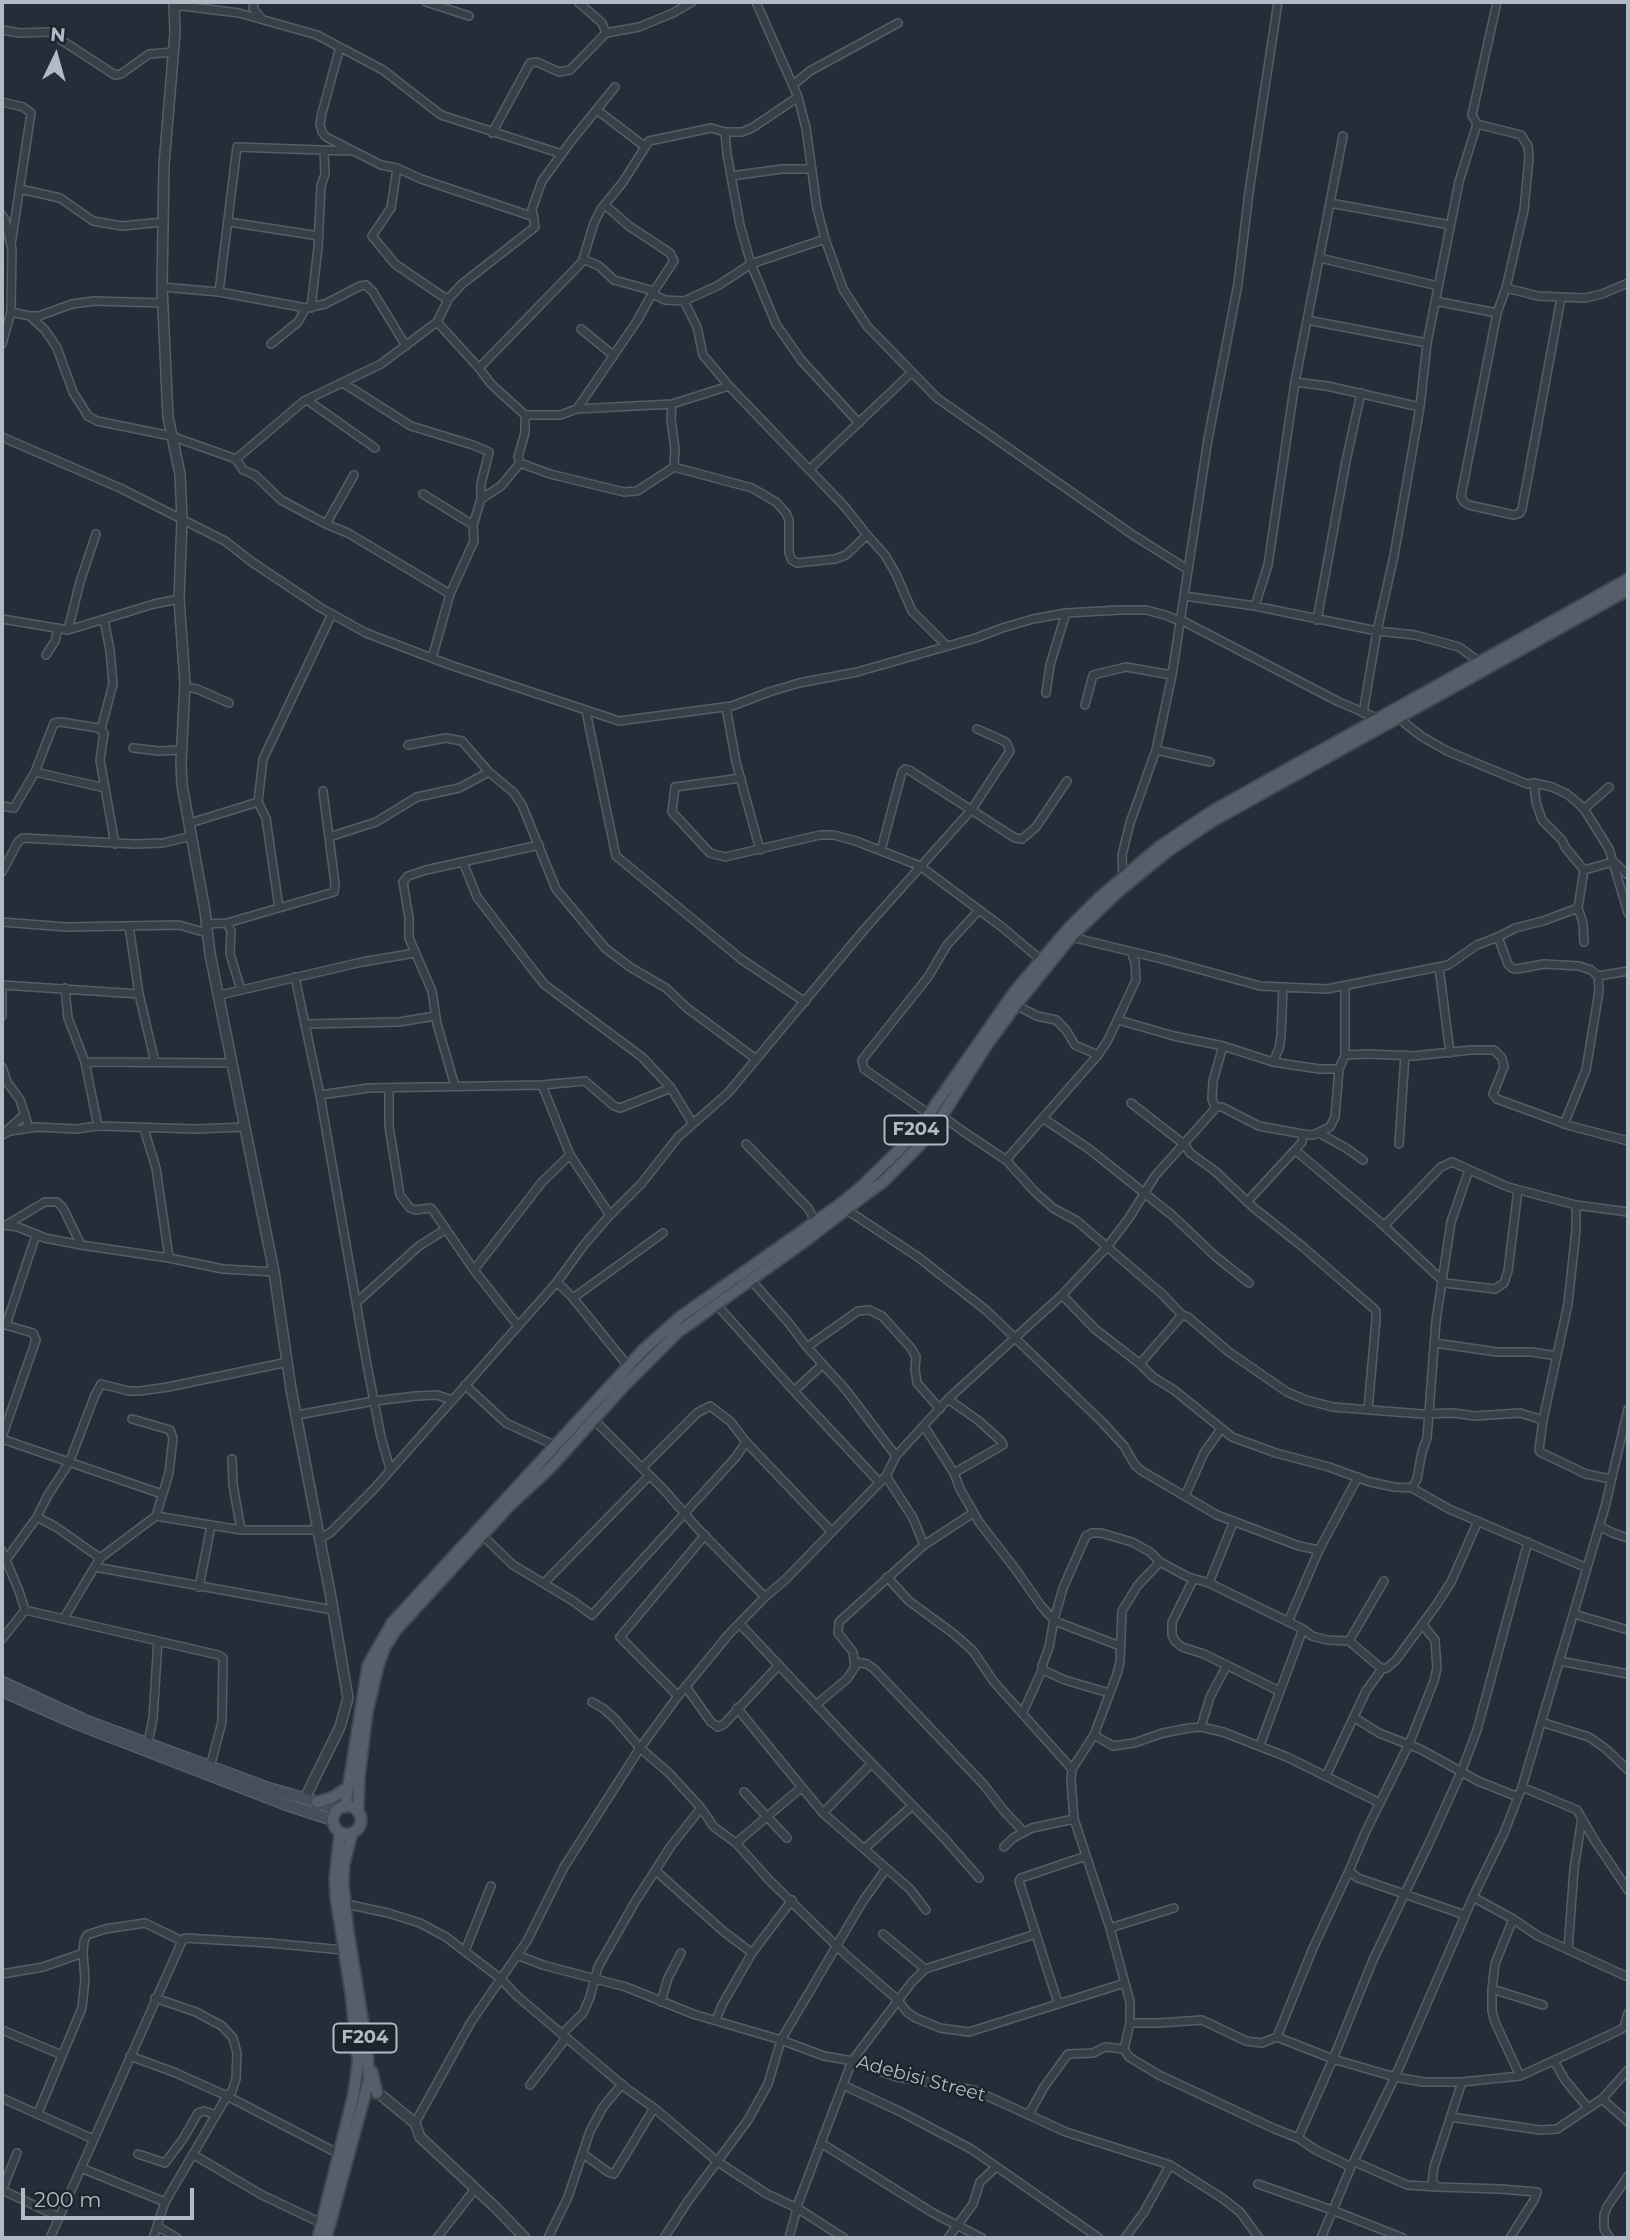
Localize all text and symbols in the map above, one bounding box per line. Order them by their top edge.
north arrow [21,21,91,91]
text: N [49,22,67,47]
road number: F204 [884,1115,948,1144]
road number: F204 [334,2024,396,2052]
street label: Adebisi Street [854,2051,988,2107]
scale bar [24,2174,198,2218]
text: 200 m [34,2187,101,2212]

